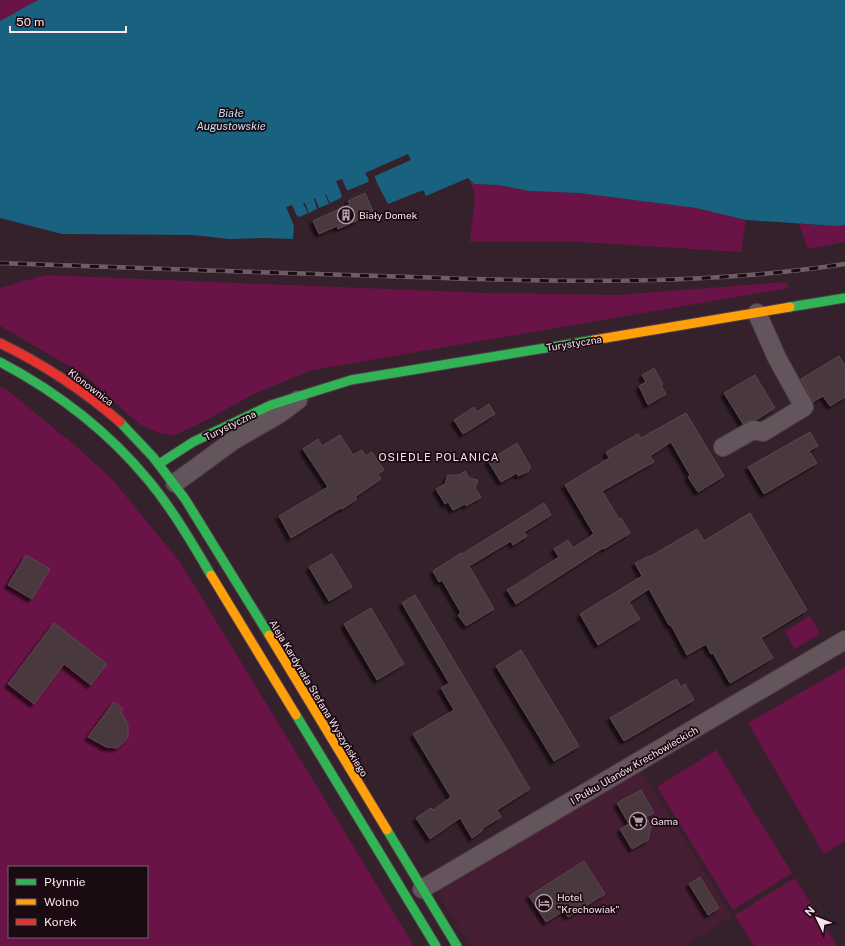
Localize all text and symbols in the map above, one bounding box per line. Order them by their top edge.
scale bar [10,8,126,34]
text: 50 m [16,15,44,29]
water label: Białe Augustowskie [196,107,266,132]
building icon: Biały Domek [336,205,356,225]
place label: Biały Domek [359,209,418,221]
street label: Turystyczna [545,333,603,353]
street label: Klonownica [66,366,116,408]
street label: Turystyczna [202,407,258,443]
district label: OSIEDLE POLANICA [379,451,499,463]
street label: Aleja Kardynała Stefana Wyszyńskiego [267,617,371,779]
street label: I Pułku Ułanów Krechowieckich [568,723,700,807]
supermarket icon: Gama [628,811,648,831]
place label: Gama [651,815,678,827]
legend [8,866,148,938]
text: Płynnie [44,875,86,889]
place label: Hotel "Krechowiak" [557,891,620,915]
hotel icon: Hotel "Krechowiak" [534,893,554,913]
text: Wolno [44,895,79,909]
north arrow [797,898,837,938]
text: N [802,904,817,918]
text: Korek [44,915,77,929]

